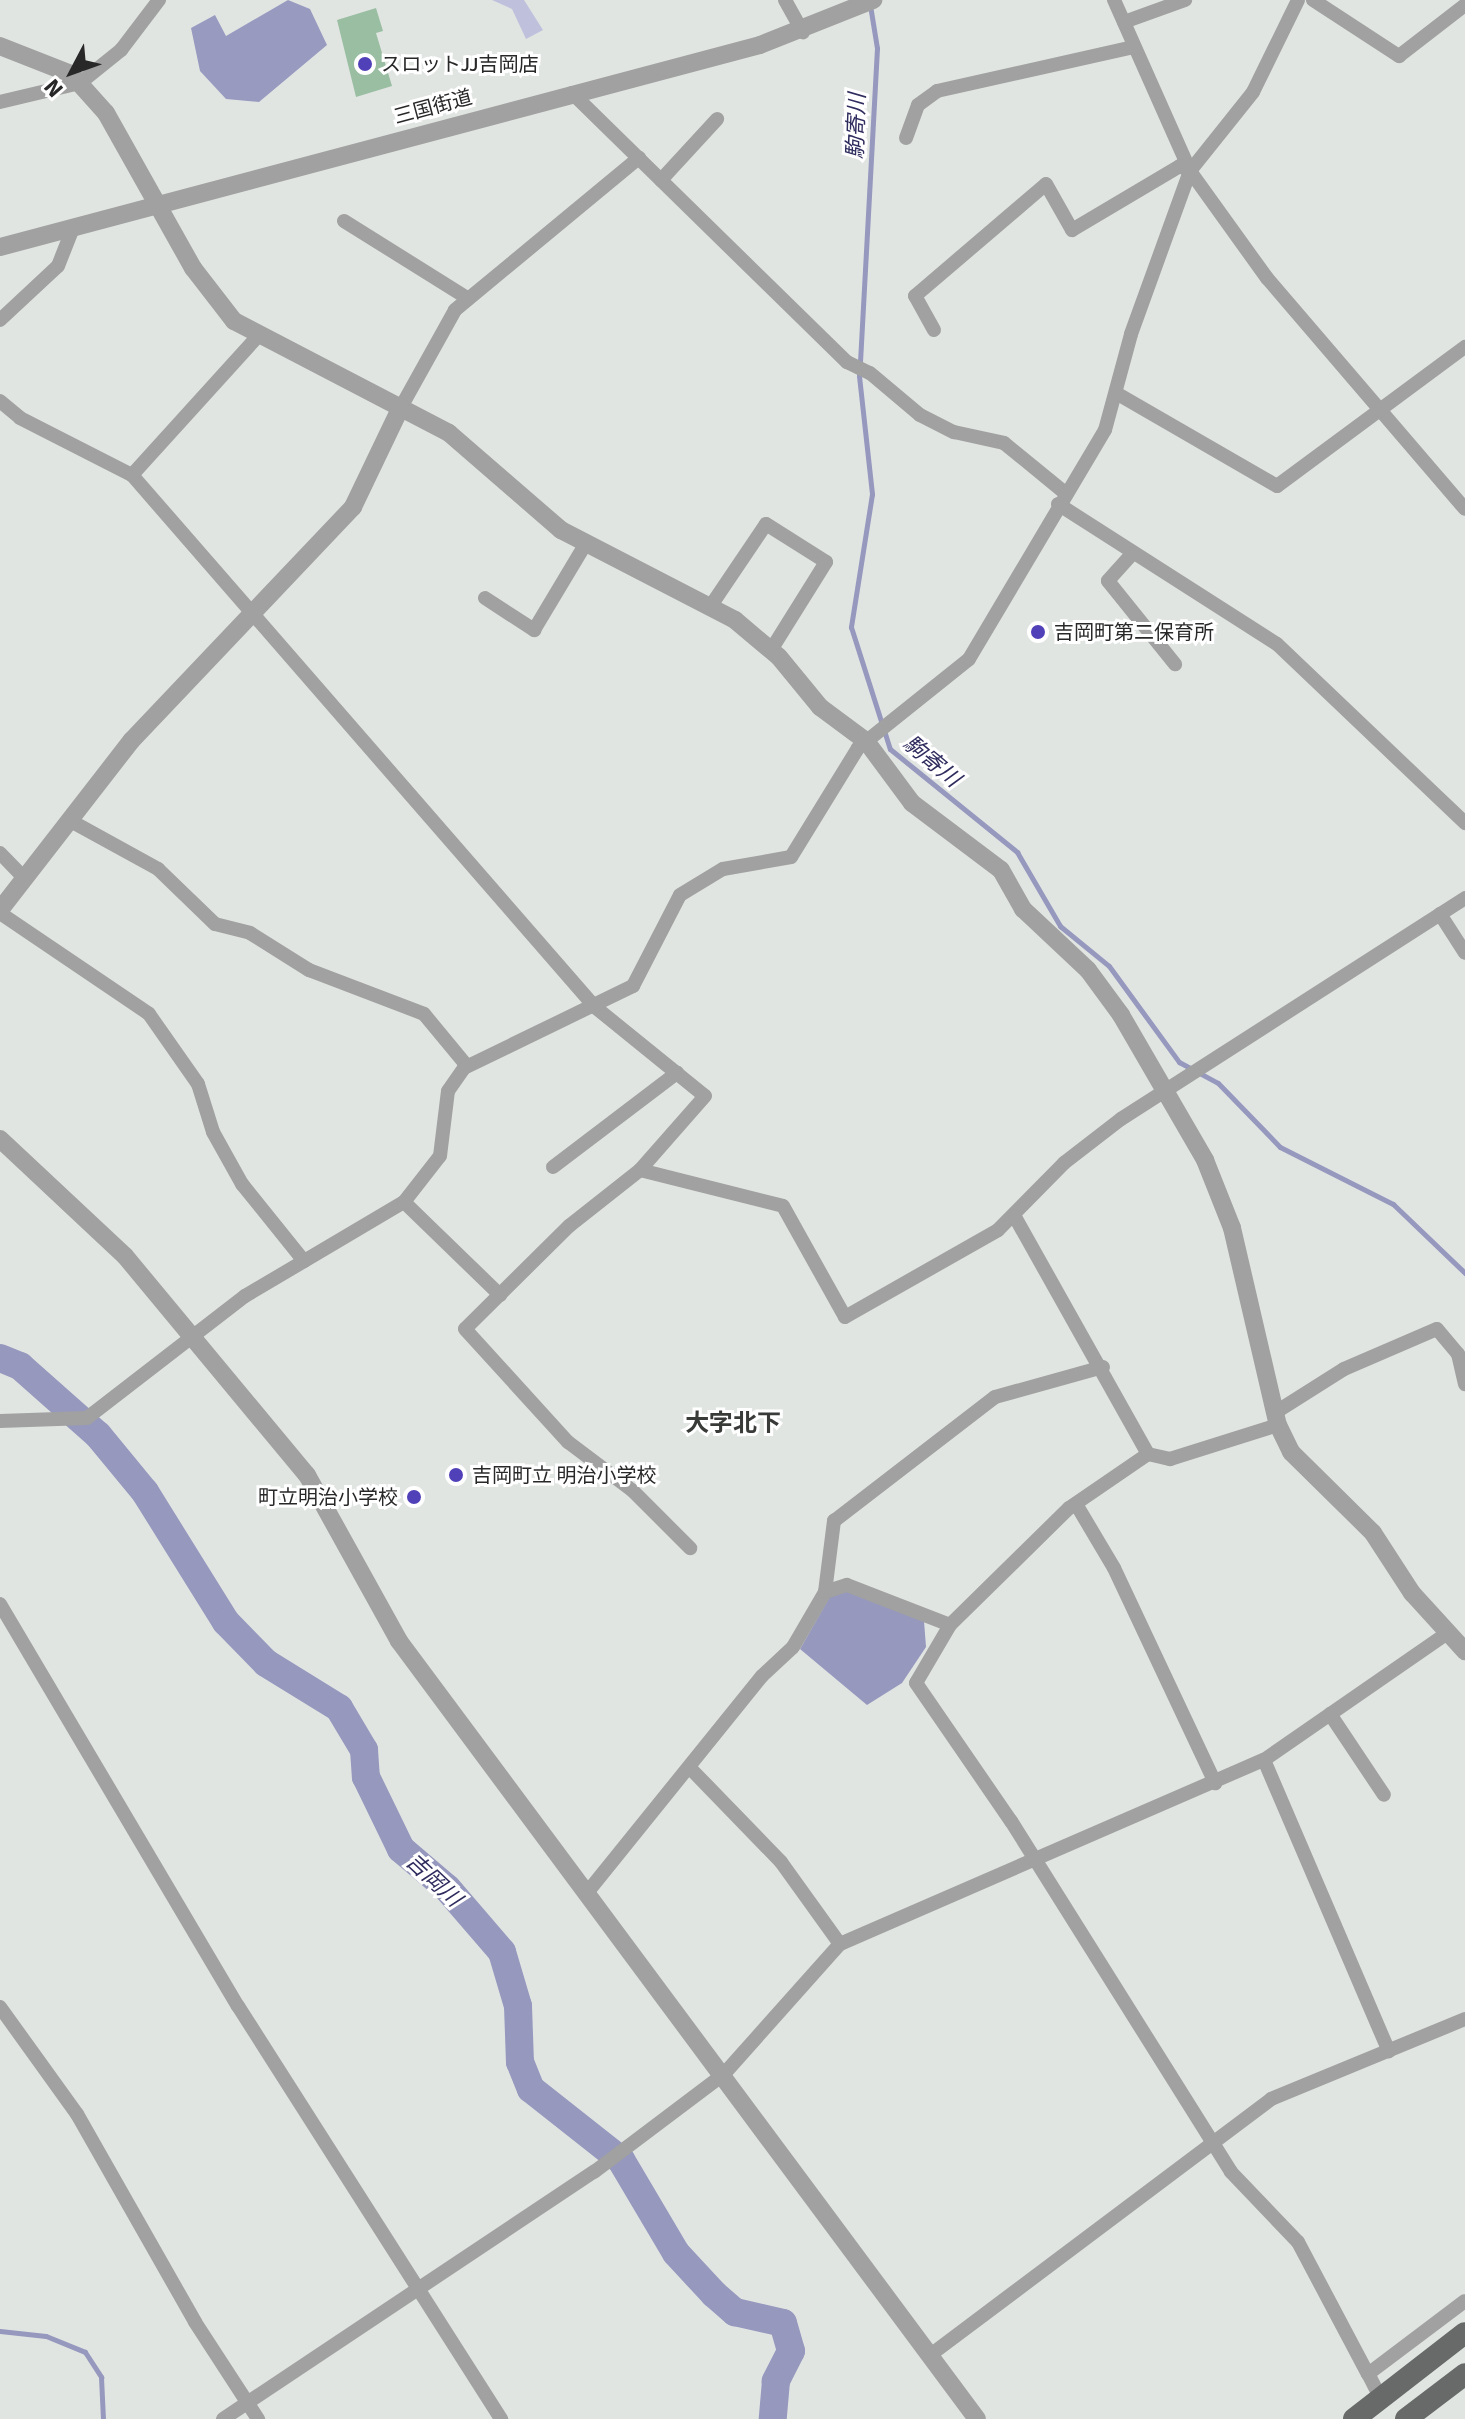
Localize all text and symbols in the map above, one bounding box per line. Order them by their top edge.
north arrow [32,32,112,112]
place label: スロットJJ吉岡店 [381,52,539,76]
marker: スロットJJ吉岡店 [356,55,374,73]
text: N [38,73,69,103]
street label: 三国街道 [391,85,475,129]
water label: 駒寄川 [842,93,870,159]
place label: 吉岡町第二保育所 [1054,620,1214,644]
marker: 吉岡町第二保育所 [1029,623,1047,641]
water label: 駒寄川 [898,730,966,792]
district label: 大字北下 [685,1410,781,1438]
place label: 吉岡町立 明治小学校 [472,1463,656,1487]
marker: 吉岡町立 明治小学校 [447,1466,465,1484]
place label: 町立明治小学校 [258,1485,398,1509]
marker: 町立明治小学校 [405,1488,423,1506]
water label: 吉岡川 [401,1848,467,1912]

